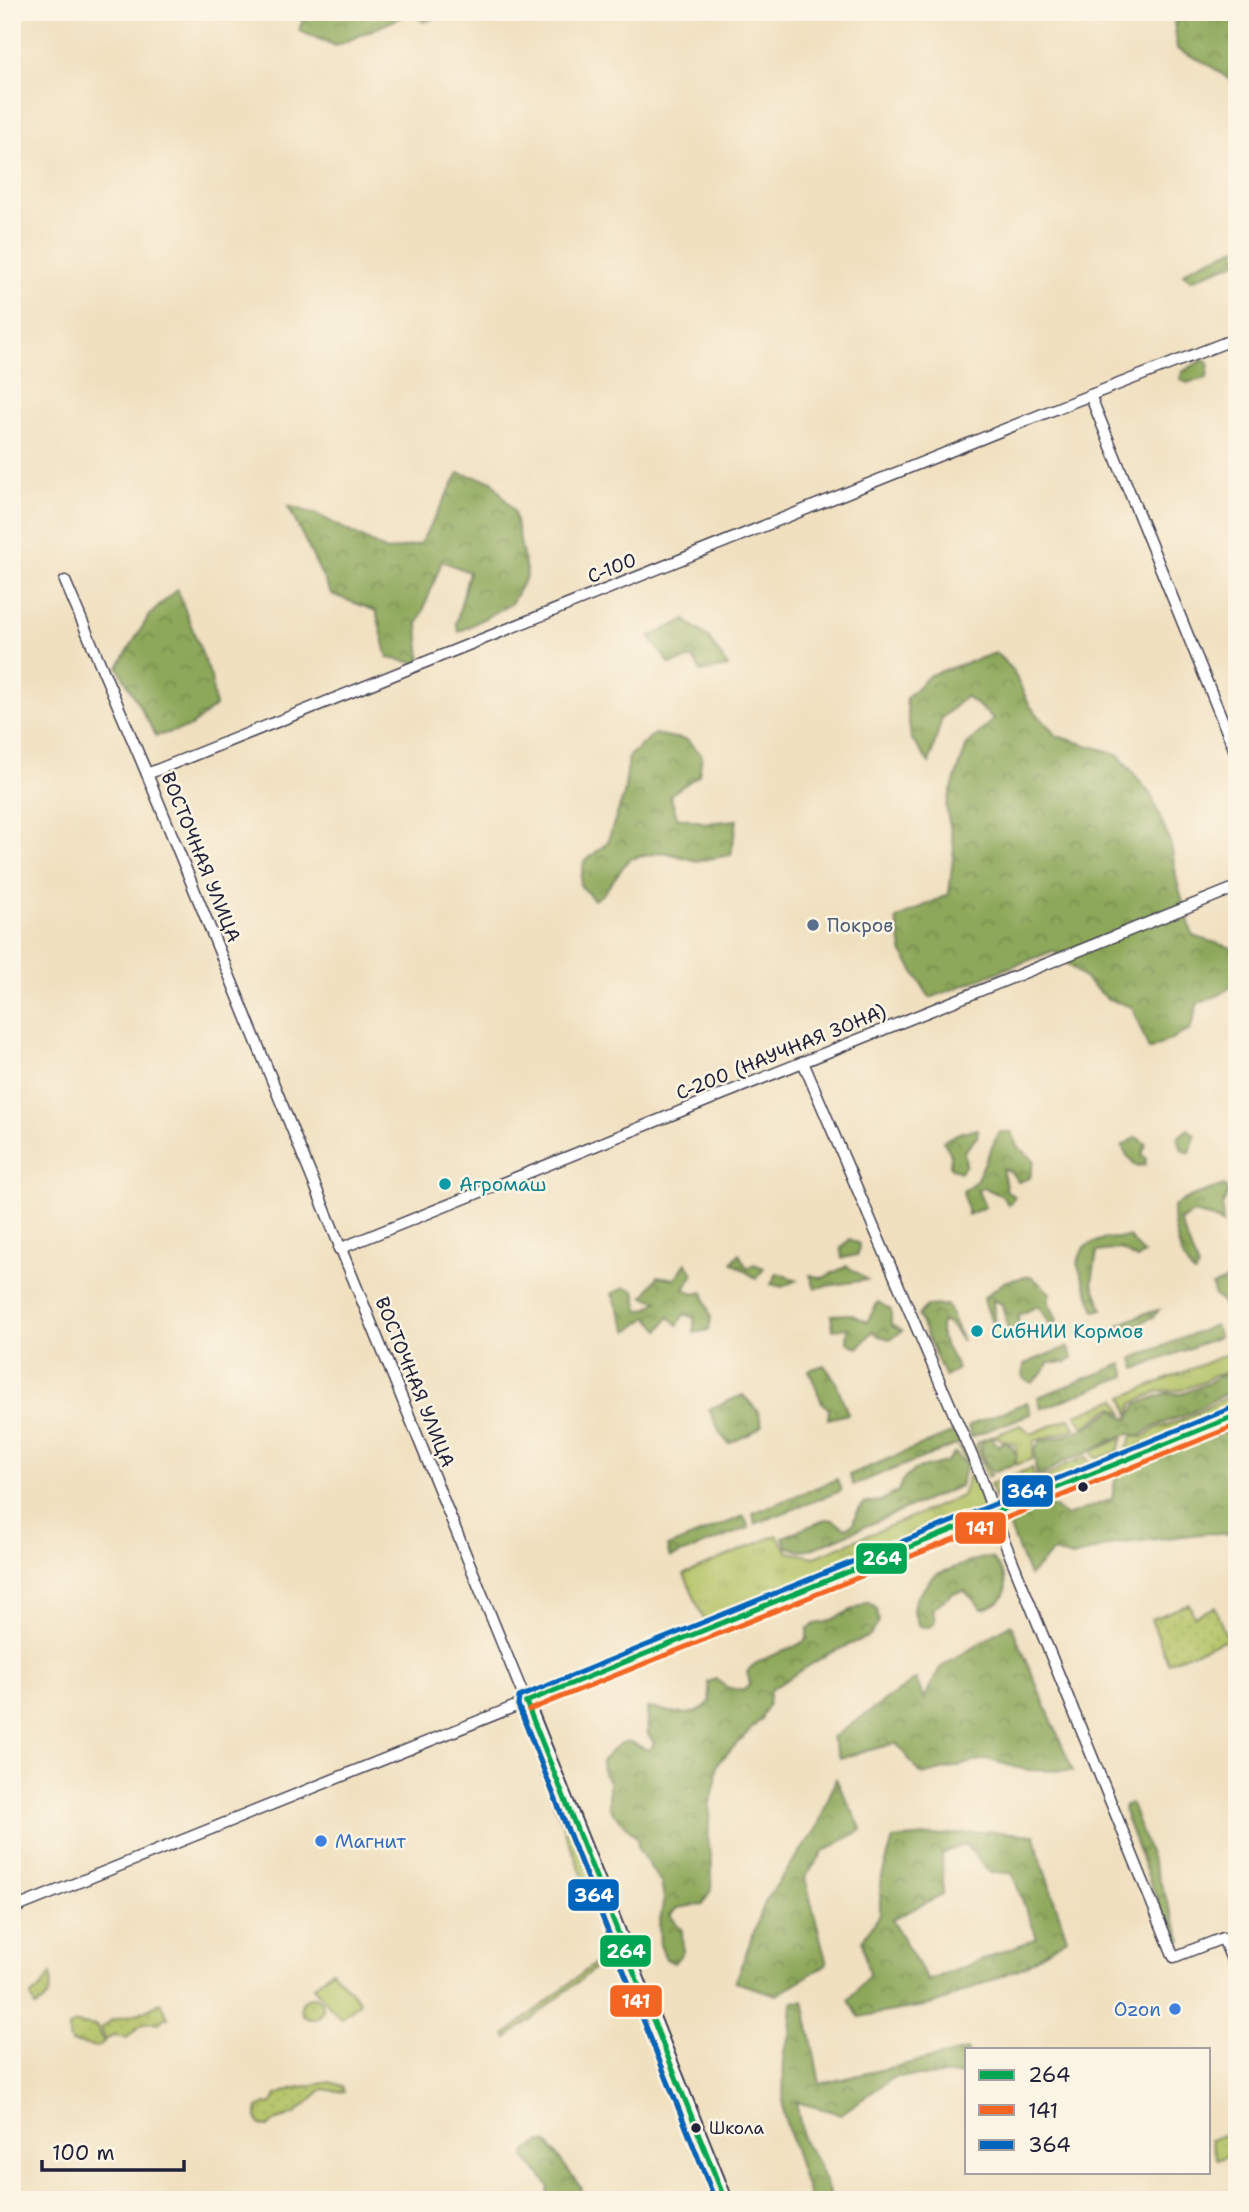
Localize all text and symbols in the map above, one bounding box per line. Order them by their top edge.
street label: С-100 [584,547,640,589]
street label: ВОСТОЧНАЯ УЛИЦА [155,768,247,946]
place label: Покров [827,913,893,938]
marker: Покров [805,917,821,933]
street label: С-200 (НАУЧНАЯ ЗОНА) [672,998,890,1106]
place label: Агромаш [459,1172,546,1197]
marker: Агромаш [437,1176,453,1192]
street label: ВОСТОЧНАЯ УЛИЦА [369,1293,461,1471]
place label: СибНИИ Кормов [991,1319,1143,1344]
marker: СибНИИ Кормов [969,1323,985,1339]
line badge: 364 [1001,1474,1054,1508]
text: 364 [1007,1479,1048,1504]
unlabelled marker [1076,1480,1090,1494]
line badge: 141 [954,1511,1007,1545]
text: 141 [966,1516,994,1541]
line badge: 264 [855,1542,908,1575]
text: 264 [862,1546,902,1571]
place label: Магнит [335,1829,406,1854]
marker: Магнит [313,1833,329,1849]
line badge: 364 [567,1878,620,1912]
text: 364 [574,1883,615,1908]
line badge: 264 [599,1934,652,1968]
text: 264 [606,1939,646,1964]
line badge: 141 [609,1984,663,2018]
text: 141 [622,1989,650,2014]
place label: Ozon [1114,1997,1161,2022]
marker: Ozon [1167,2001,1183,2017]
legend [965,2048,1210,2174]
text: 264 [1028,2061,1070,2089]
text: 141 [1028,2097,1058,2125]
place label: Школа [709,2117,764,2139]
marker: Школа [689,2121,703,2135]
scale bar [42,2128,184,2172]
text: 364 [1028,2131,1071,2159]
text: 100 m [52,2139,115,2167]

